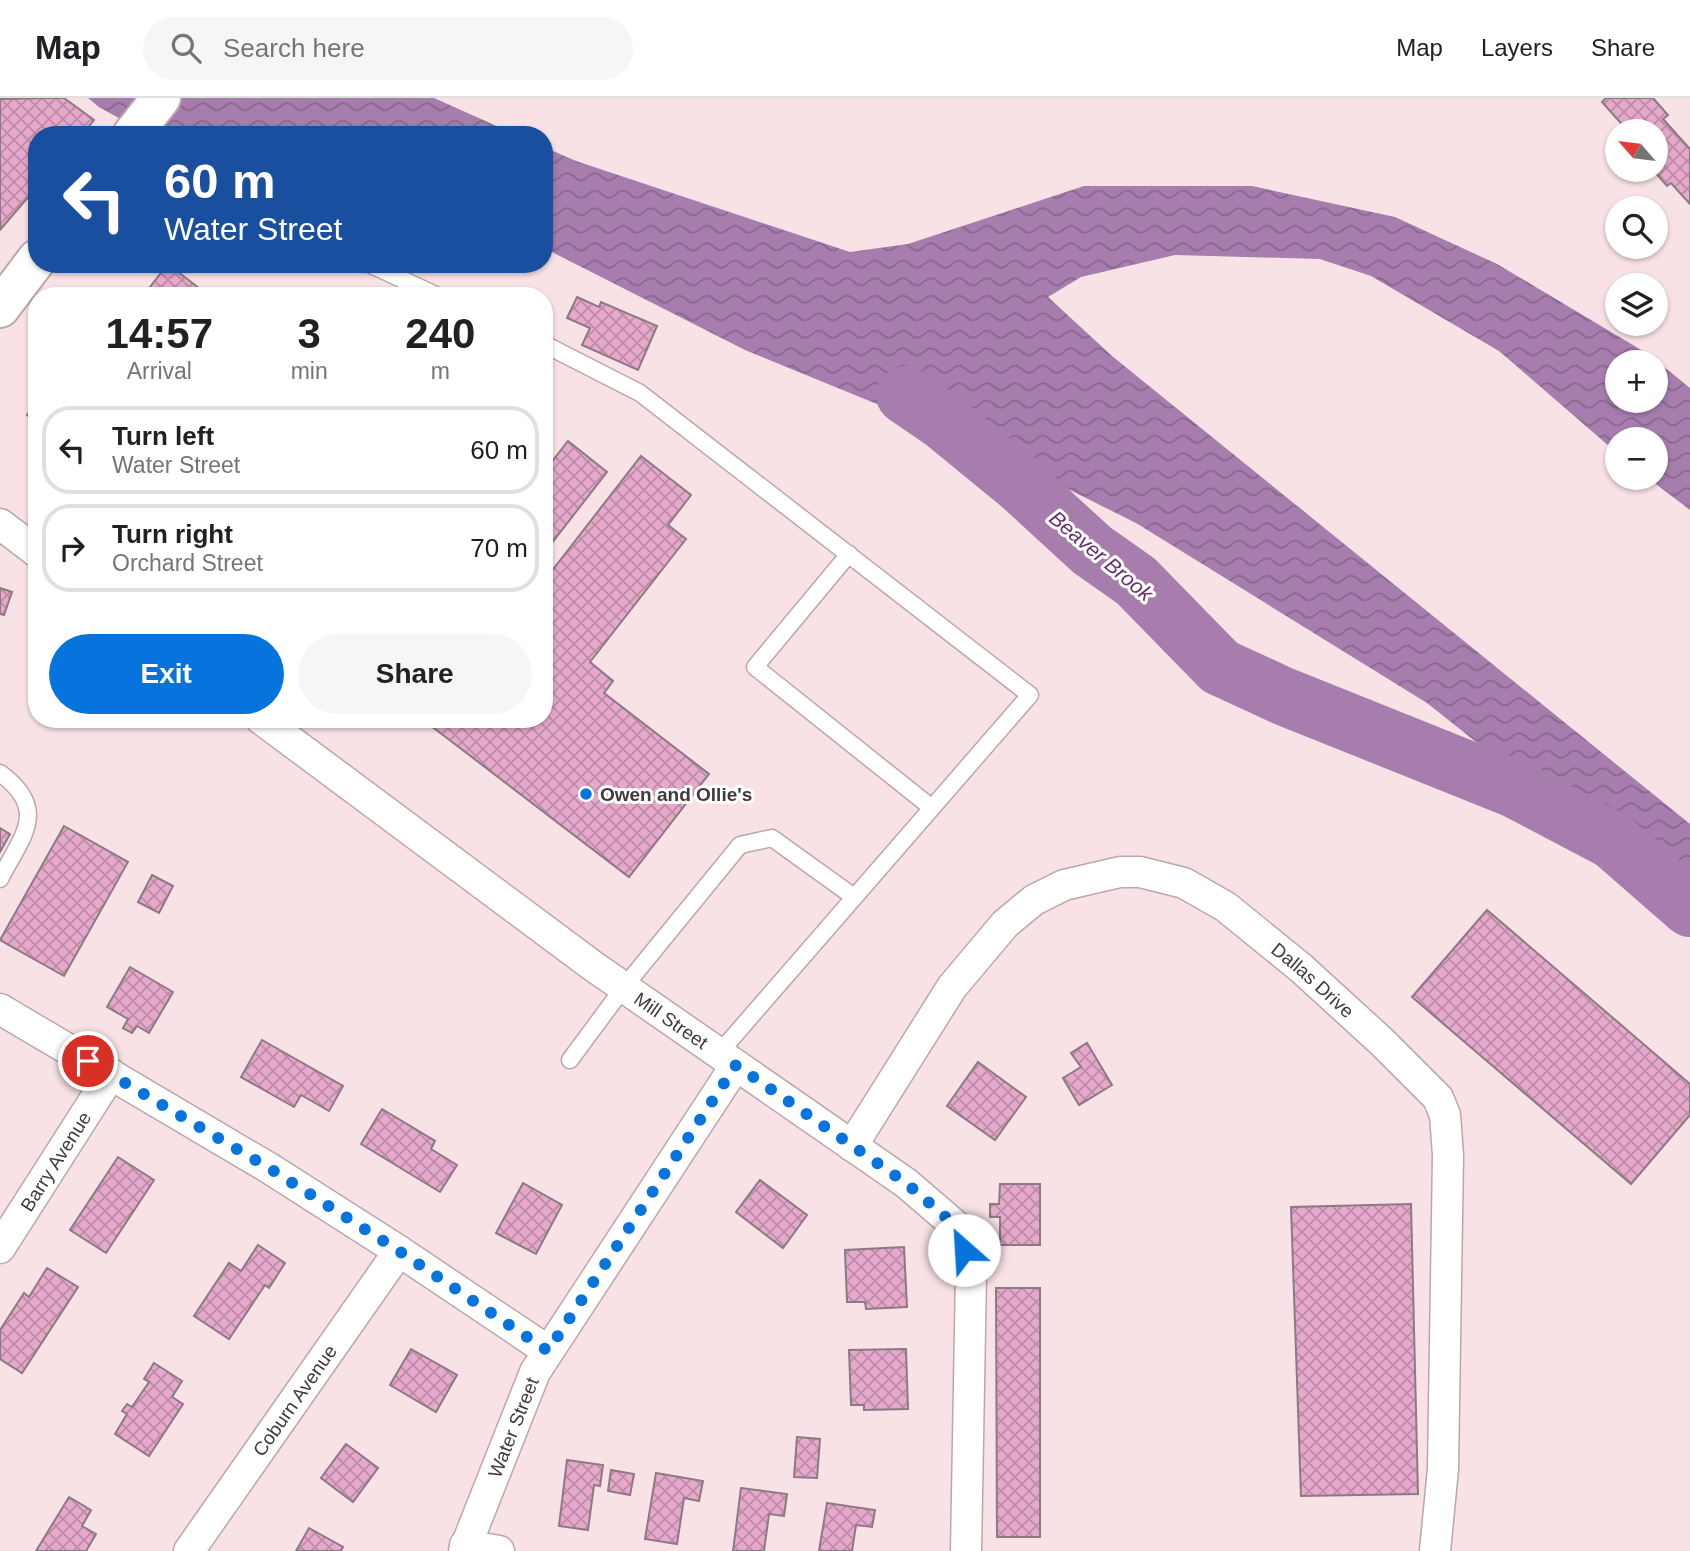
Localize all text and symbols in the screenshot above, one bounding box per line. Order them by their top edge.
search box [143,17,633,80]
text: Map [35,29,101,66]
icon: search [167,29,205,67]
text: Search here [223,33,365,63]
text: Map [1396,34,1443,61]
text: Layers [1481,34,1553,61]
text: Share [1591,34,1655,61]
north arrow [1605,119,1668,182]
map controls [1605,119,1668,490]
icon: left [49,154,140,245]
text: 60 m [164,154,276,208]
button: search [1605,196,1668,259]
text: Water Street [164,211,342,247]
button: layers [1605,273,1668,336]
text: 14:57 [106,310,213,357]
text: 3 [297,310,321,357]
text: 240 [405,310,475,357]
button: + [1605,350,1668,413]
text: Arrival [127,358,192,384]
text: min [291,358,328,384]
text: m [431,358,450,384]
text: Turn left [112,421,214,451]
button: − [1605,427,1668,490]
icon: left [53,431,91,469]
text: 60 m [470,435,528,465]
text: Water Street [112,452,240,478]
water label: Beaver Brook [1045,506,1159,606]
text: Turn right [112,519,233,549]
icon: right [53,529,91,567]
text: 70 m [470,533,528,563]
text: Orchard Street [112,550,263,576]
button: Exit [49,634,284,714]
button: Share [298,634,532,714]
place label: Owen and Ollie's [600,784,752,805]
marker: Owen and Ollie's [578,786,594,802]
street label: Dallas Drive [1267,938,1358,1022]
street label: Mill Street [630,988,712,1054]
pin [58,1031,118,1091]
icon: arrive [69,1042,107,1080]
street label: Barry Avenue [16,1108,95,1215]
position arrow [927,1213,1001,1287]
street label: Coburn Avenue [249,1341,341,1460]
street label: Water Street [484,1374,543,1481]

